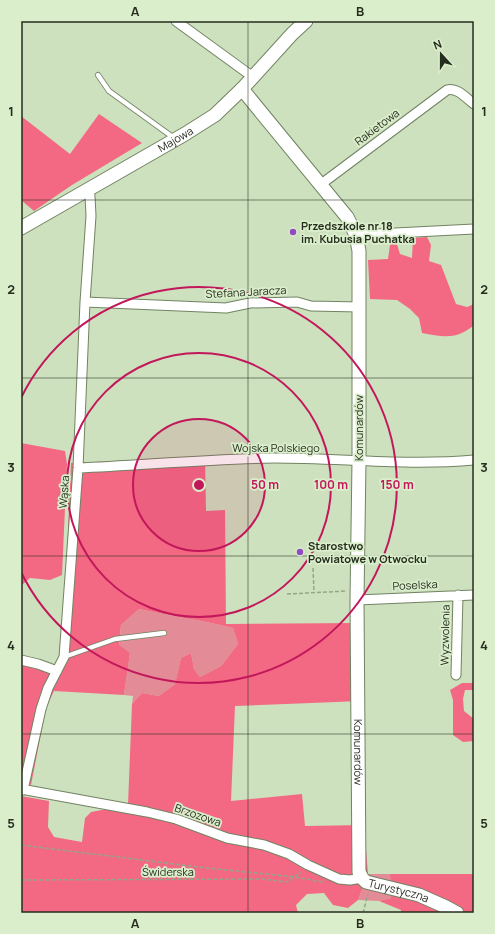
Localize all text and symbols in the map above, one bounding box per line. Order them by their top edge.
text: A [131,2,140,20]
text: B [356,2,364,20]
north arrow [421,34,461,74]
text: N [431,36,444,53]
text: 1 [8,102,14,120]
text: 1 [481,102,487,120]
street label: Rakietowa [351,105,402,148]
street label: Majowa [155,123,196,155]
place label: Przedszkole nr 18 im. Kubusia Puchatka [301,218,415,246]
marker: Przedszkole nr 18 im. Kubusia Puchatka [288,227,298,237]
text: 2 [7,280,15,298]
text: 2 [480,280,488,298]
street label: Stefana Jaracza [205,282,287,301]
street label: Komunardów [351,394,366,461]
street label: Wojska Polskiego [232,440,320,455]
text: 3 [7,458,15,476]
text: 3 [480,458,488,476]
street label: Wąska [55,475,72,509]
text: 50 m [251,476,279,493]
text: 100 m [314,476,348,493]
text: 150 m [380,476,414,493]
centre of rings [192,478,206,492]
place label: Starostwo Powiatowe w Otwocku [308,538,427,566]
marker: Starostwo Powiatowe w Otwocku [295,547,305,557]
street label: Poselska [392,576,438,593]
street label: Wyzwolenia [436,605,453,665]
text: 4 [7,636,15,654]
text: 4 [480,636,488,654]
street label: Komunardów [351,719,366,786]
street label: Brzozowa [173,800,223,829]
text: 5 [7,814,15,832]
text: 5 [480,814,488,832]
street label: Świderska [142,864,194,879]
street label: Turystyczna [367,875,432,906]
text: A [131,914,140,932]
text: B [356,914,364,932]

